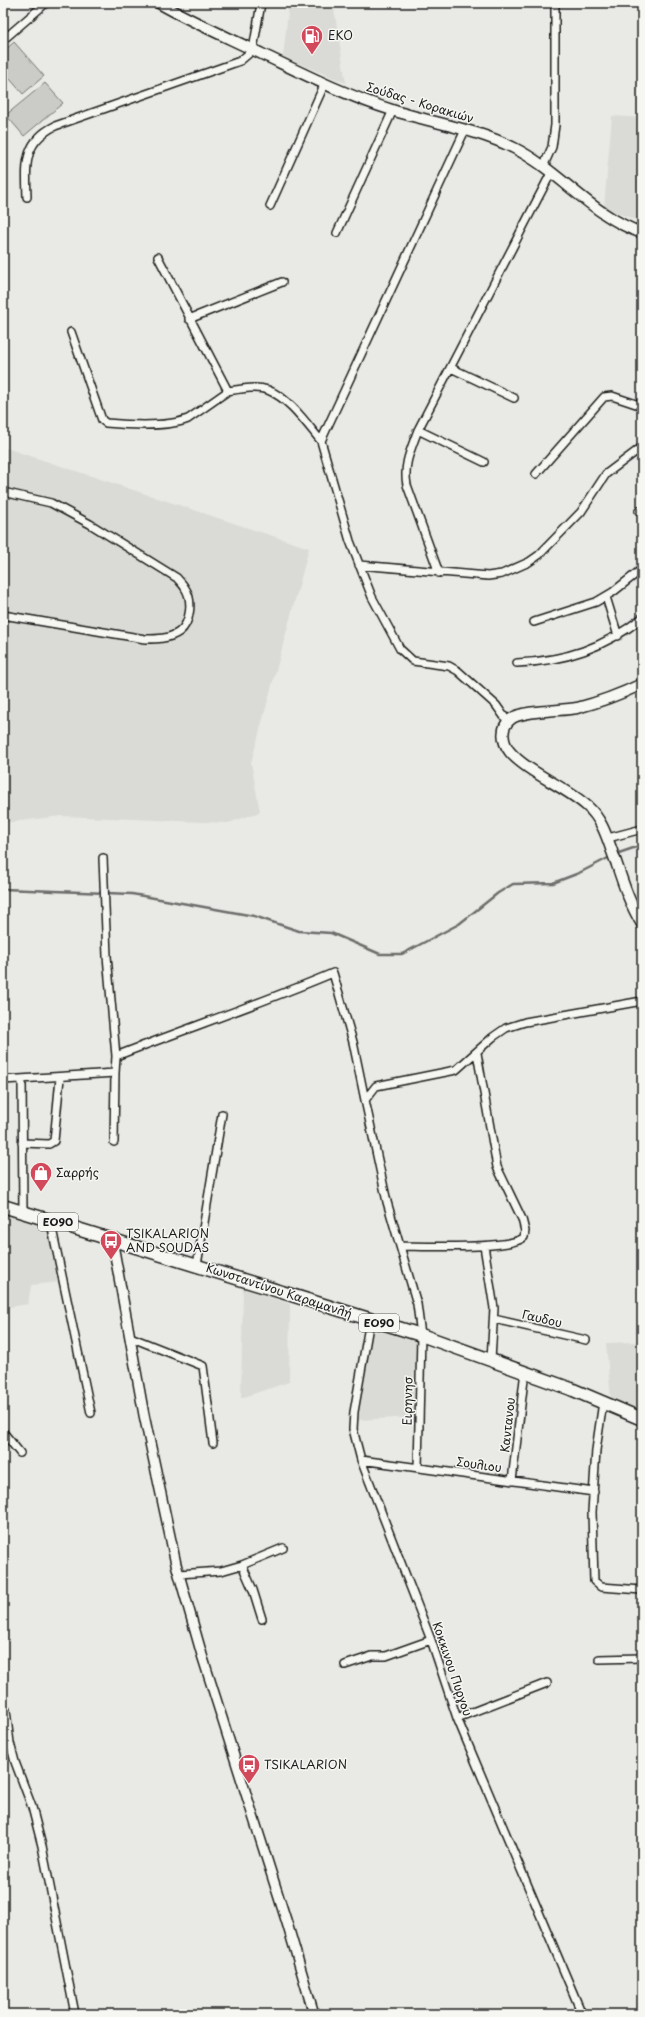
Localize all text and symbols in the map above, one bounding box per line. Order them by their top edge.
fuel station icon: EKO [299,23,325,56]
place label: EKO [328,26,353,44]
street label: Σούδας - Κορακιών [364,77,476,127]
shop icon: Σαρρής [28,1160,54,1193]
place label: Σαρρής [56,1163,99,1181]
road number: ΕΟ90 [38,1213,78,1231]
place label: TSIKALARION AND SOUDAS [126,1224,209,1256]
bus stop icon: TSIKALARION AND SOUDAS [98,1228,124,1261]
street label: Κωνσταντίνου Καραμανλή [204,1258,355,1322]
street label: Γαυδου [520,1305,564,1331]
road number: ΕΟ90 [359,1314,399,1332]
street label: Ειρηνησ [398,1376,416,1426]
street label: Καντανου [495,1396,519,1453]
street label: Σουλιου [455,1452,503,1476]
street label: Κοκκινου Πυργου [428,1619,478,1718]
bus stop icon: TSIKALARION [236,1752,262,1785]
place label: TSIKALARION [264,1755,347,1773]

